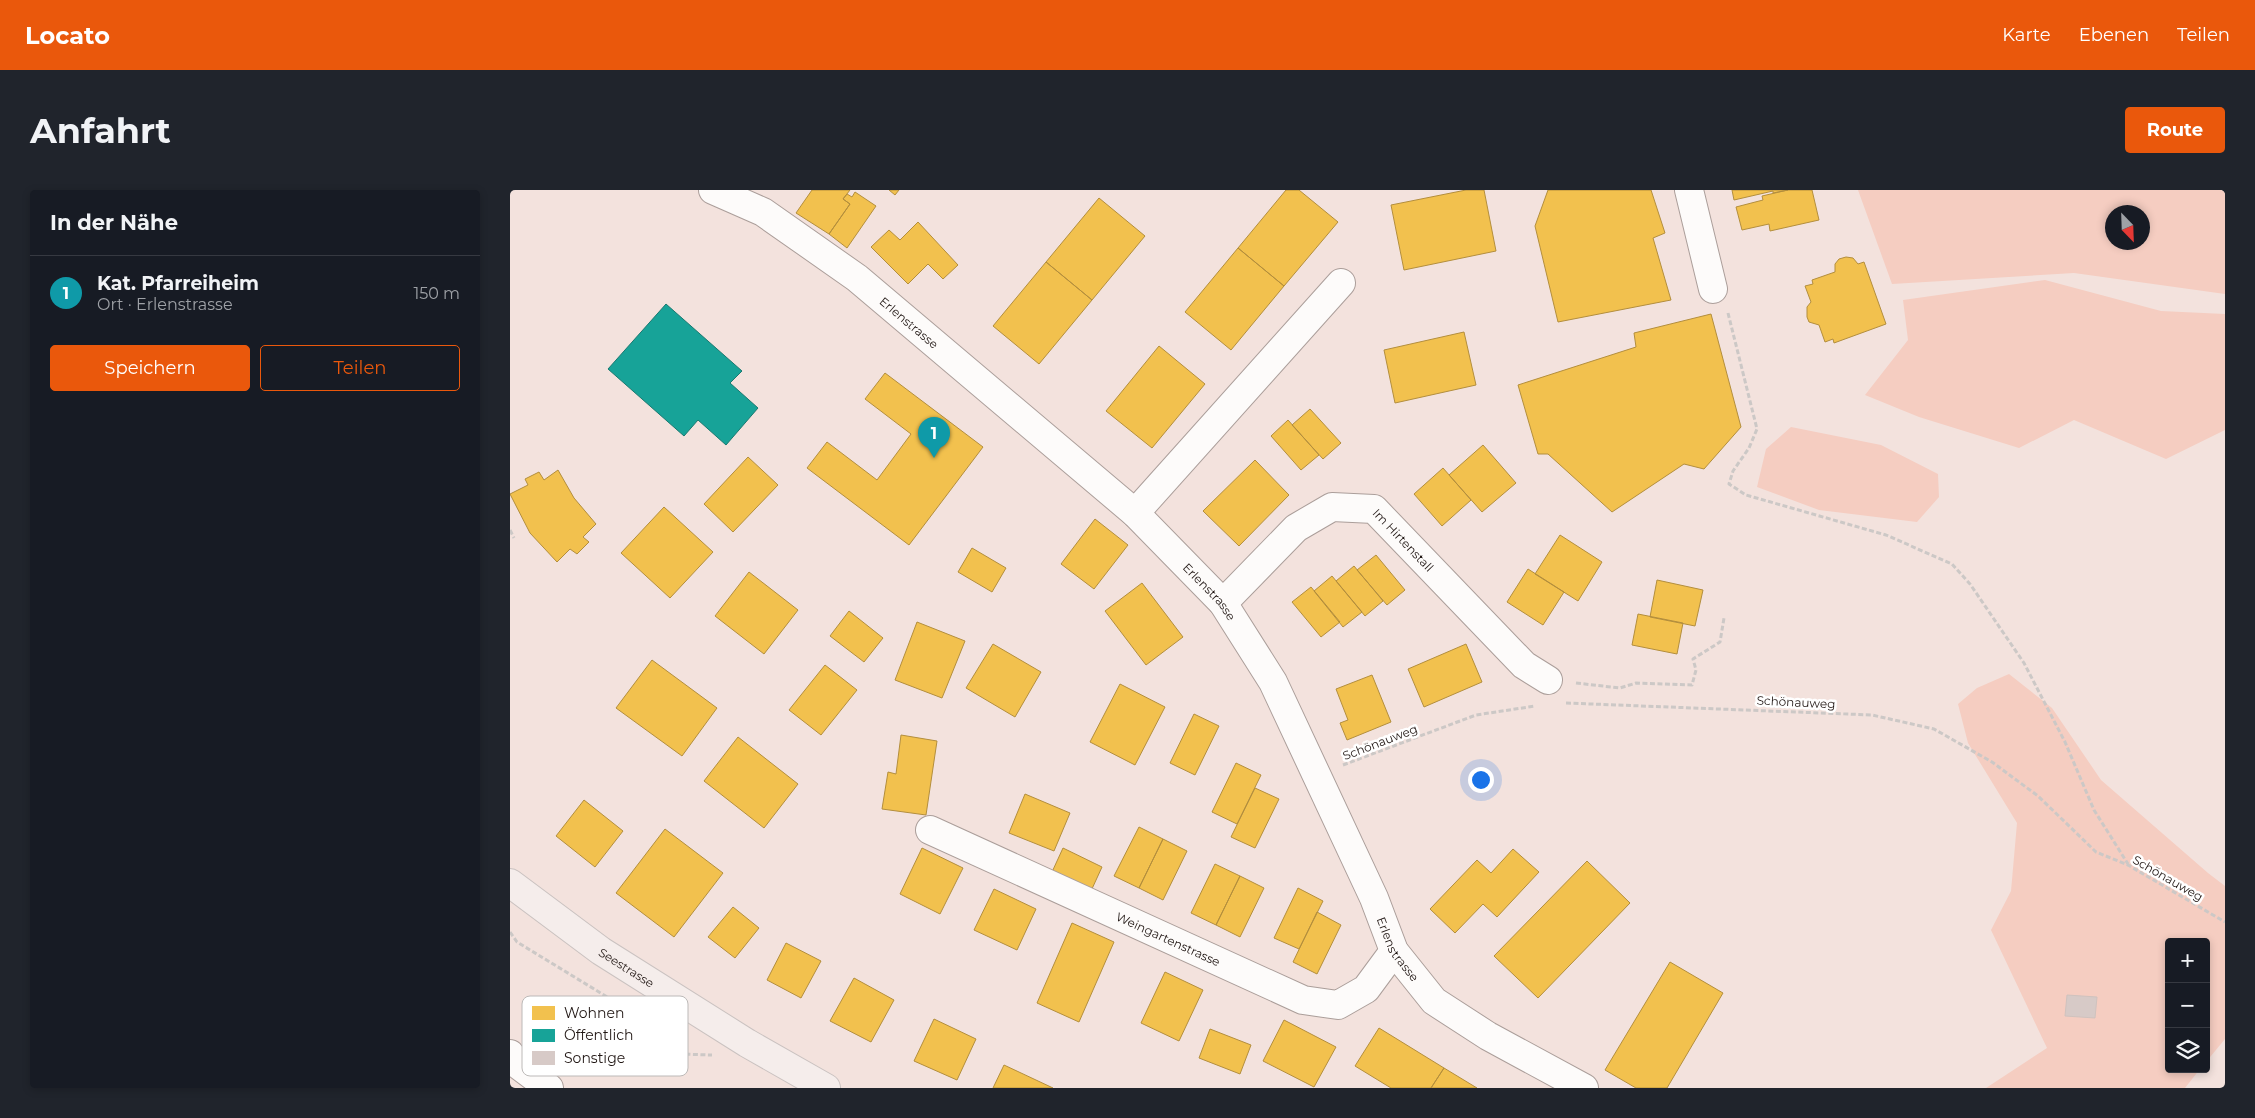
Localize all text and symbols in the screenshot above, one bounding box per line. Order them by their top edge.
text: Locato [25,21,110,50]
text: Karte [2002,24,2051,46]
text: Ebenen [2079,24,2149,46]
text: Teilen [2177,24,2230,46]
button: Route [2125,107,2225,153]
text: Anfahrt [30,109,171,152]
north arrow [2105,205,2150,250]
text: In der Nähe [50,210,178,235]
text: Kat. Pfarreiheim [97,272,259,295]
text: 1 [63,284,69,303]
text: 150 m [413,284,460,303]
street label: Erlenstrasse [877,293,942,351]
text: Ort · Erlenstrasse [97,295,233,314]
button: Speichern [50,345,250,391]
button: Teilen [260,345,460,391]
pin: 1 [918,417,950,458]
street label: Im Hirtenstall [1370,505,1437,574]
street label: Erlenstrasse [1180,559,1239,623]
street label: Schönauweg [1756,692,1836,712]
street label: Schönauweg [1341,721,1419,763]
your location [1468,767,1494,793]
street label: Schönauweg [2130,852,2206,904]
street label: Weingartenstrasse [1114,908,1223,969]
street label: Erlenstrasse [1374,914,1423,984]
map controls [2165,938,2210,1073]
button: + [2165,938,2210,983]
street label: Seestrasse [596,944,657,990]
button: − [2165,983,2210,1028]
legend [522,996,688,1076]
text: Wohnen [564,1004,624,1022]
text: Öffentlich [564,1026,634,1044]
button: layers [2165,1028,2210,1073]
text: Sonstige [564,1049,625,1067]

